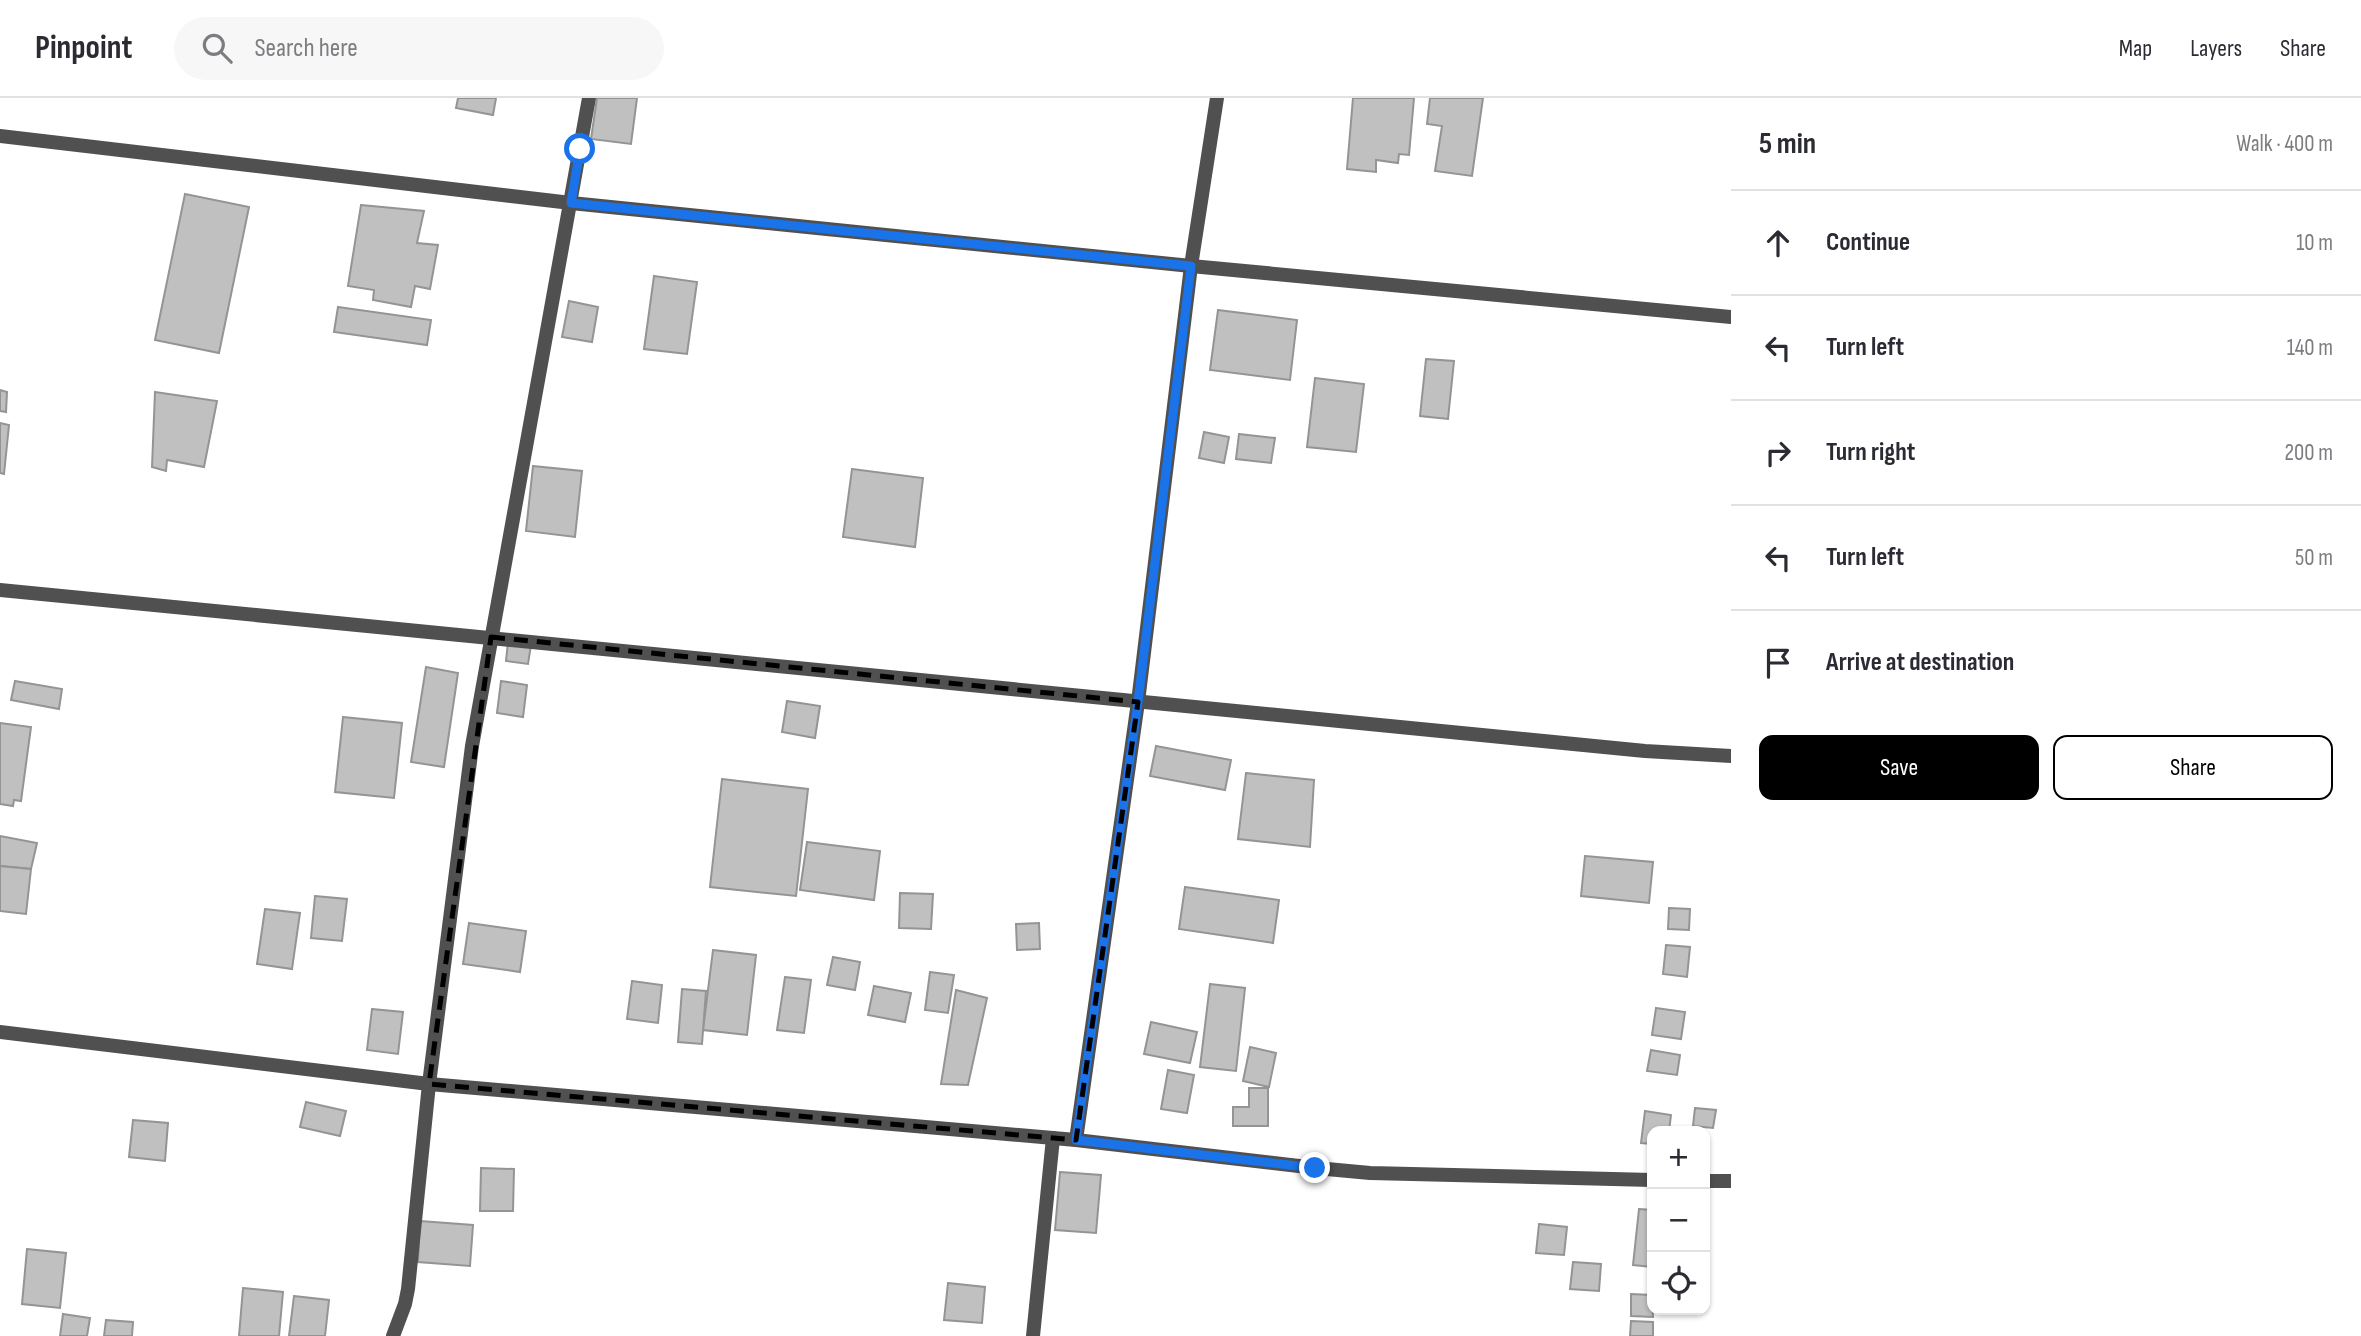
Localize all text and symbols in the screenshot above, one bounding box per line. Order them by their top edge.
search box [174,17,664,80]
text: Pinpoint [35,28,132,68]
icon: search [198,29,236,67]
text: Search here [254,33,358,64]
text: Map [2119,34,2152,63]
text: Layers [2190,34,2242,63]
text: Share [2280,34,2326,63]
text: 5 min [1759,126,1816,162]
text: Walk · 400 m [2236,130,2333,158]
route start [564,133,595,164]
icon: ahead [1759,224,1797,262]
text: Continue [1826,227,1910,258]
text: 10 m [2296,229,2333,257]
icon: left [1759,329,1797,367]
text: Turn left [1826,332,1904,363]
text: 140 m [2287,334,2333,362]
icon: right [1759,434,1797,472]
text: Turn right [1826,437,1915,468]
text: 200 m [2285,439,2333,467]
icon: left [1759,539,1797,577]
text: Turn left [1826,542,1904,573]
text: 50 m [2295,544,2333,572]
icon: arrive [1759,644,1797,682]
text: Arrive at destination [1826,647,2014,678]
button: Save [1759,735,2039,800]
button: Share [2053,735,2333,800]
map controls [1647,1126,1710,1315]
button: + [1647,1126,1710,1189]
route end [1299,1152,1330,1183]
button: − [1647,1189,1710,1252]
button: locate [1647,1252,1710,1315]

